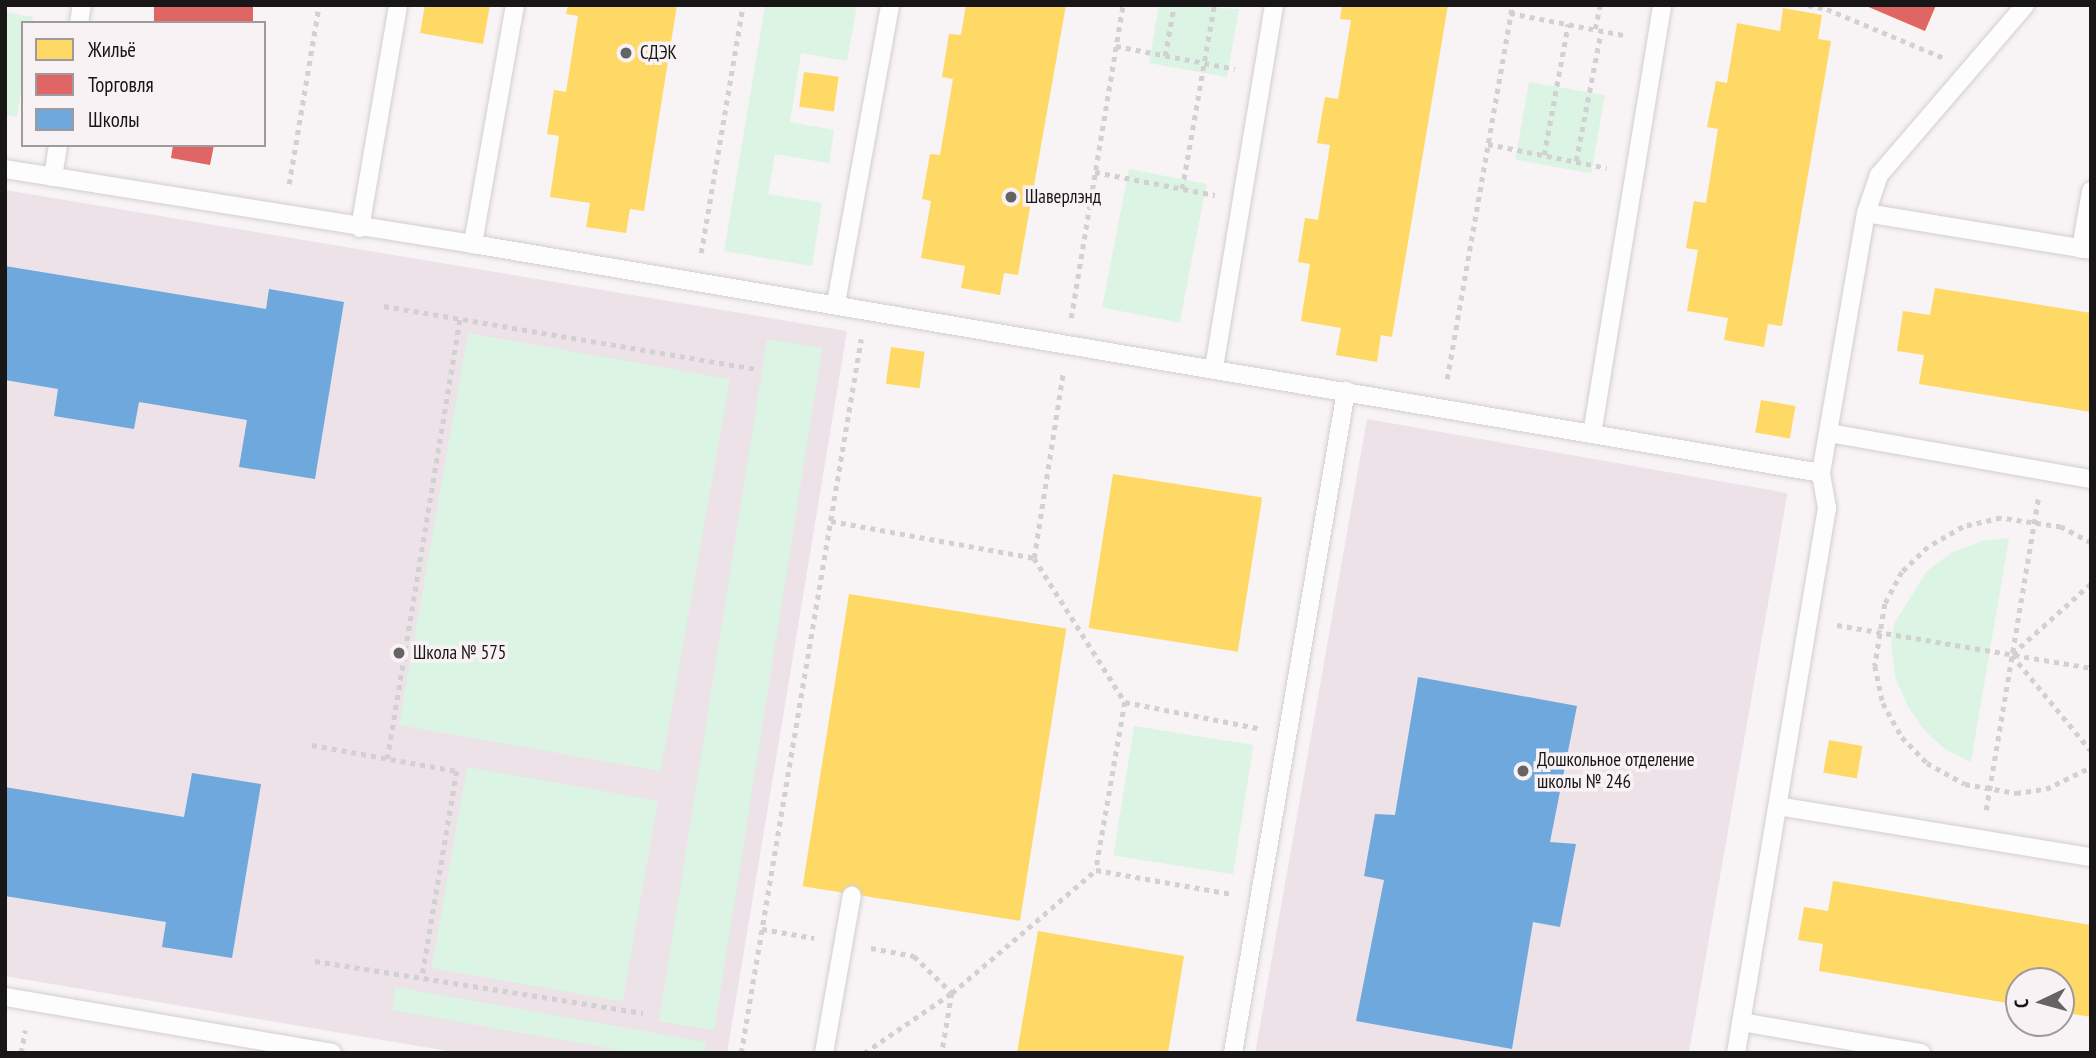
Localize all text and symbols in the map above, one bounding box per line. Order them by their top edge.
legend [21,21,266,147]
text: Жильё [88,36,136,63]
place label: СДЭК [640,42,677,64]
marker: СДЭК [618,45,634,61]
text: Торговля [88,71,154,98]
text: Школы [88,106,140,133]
place label: Шаверлэнд [1025,186,1101,208]
marker: Шаверлэнд [1003,189,1019,205]
place label: Школа № 575 [413,642,506,664]
marker: Школа № 575 [391,645,407,661]
place label: Дошкольное отделение школы № 246 [1537,749,1695,793]
marker: Дошкольное отделение школы № 246 [1515,763,1531,779]
north arrow [2005,967,2075,1037]
text: С [2009,998,2033,1009]

